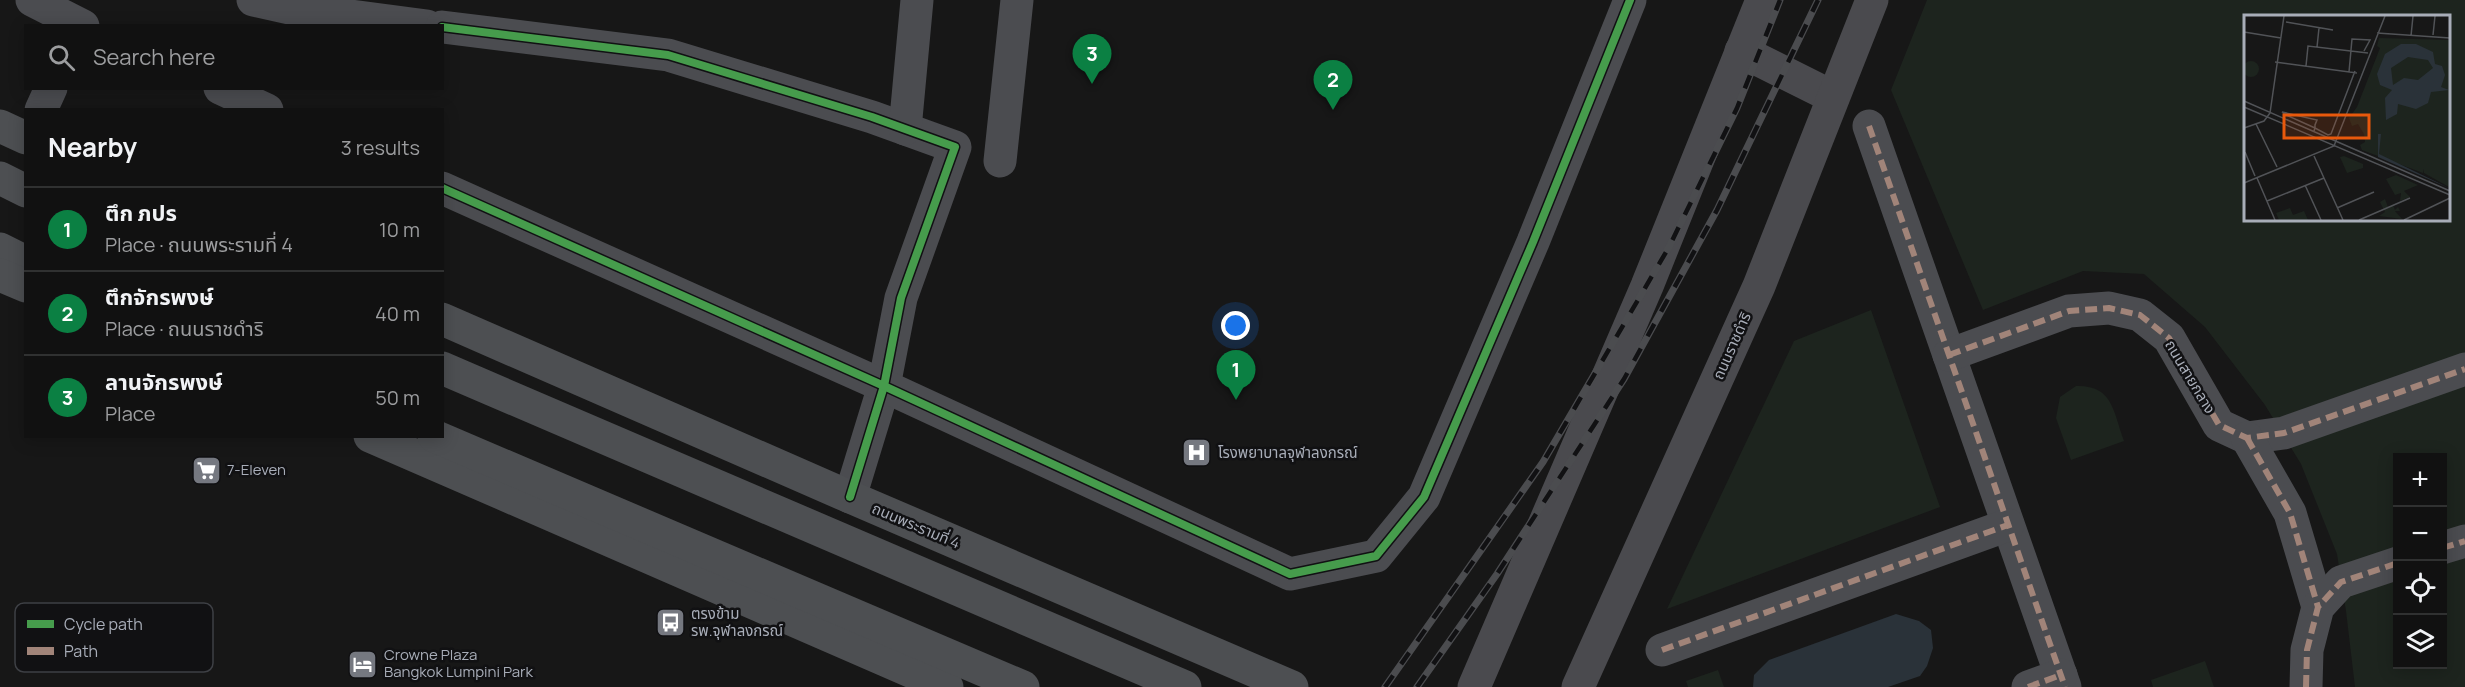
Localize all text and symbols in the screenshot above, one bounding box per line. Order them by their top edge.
inset map [2244,15,2450,220]
search box [24,24,444,90]
pin: 3 [1072,34,1112,84]
icon: search [45,41,78,74]
text: Search here [93,42,215,72]
pin: 2 [1314,60,1352,110]
text: Nearby [48,129,137,165]
text: 3 results [341,134,420,161]
text: ตึก ภปร [105,198,177,228]
text: 1 [63,216,72,243]
text: 10 m [379,216,420,243]
text: Place · ถนนพระรามที่ 4 [105,231,293,258]
text: ตึกจักรพงษ์ [105,282,214,312]
text: 2 [62,300,73,327]
text: 40 m [375,300,420,327]
street label: ถนนราชดำริ [1707,309,1756,383]
your location [1221,311,1250,340]
text: Place · ถนนราชดำริ [105,315,264,342]
street label: ถนนสายกลาง [2160,336,2221,418]
pin: 1 [1216,350,1256,400]
text: ลานจักรพงษ์ [105,367,223,397]
text: 3 [62,384,73,411]
text: 50 m [375,384,420,411]
text: Place [105,400,155,427]
hospital icon: โรงพยาบาลจุฬาลงกรณ์ [1181,437,1213,469]
place label: โรงพยาบาลจุฬาลงกรณ์ [1218,442,1358,463]
map controls [2393,453,2447,669]
button: + [2393,453,2447,507]
supermarket icon: 7-Eleven [190,454,222,486]
place label: 7-Eleven [227,459,286,480]
street label: ถนนพระรามที่ 4 [869,498,964,554]
button: − [2393,507,2447,561]
button: locate [2393,561,2447,615]
legend [15,603,213,672]
place label: ตรงข้าม รพ.จุฬาลงกรณ์ [691,603,783,641]
bus stop icon: ตรงข้าม รพ.จุฬาลงกรณ์ [654,607,686,639]
text: Cycle path [64,613,143,635]
button: layers [2393,615,2447,669]
text: Path [64,640,98,662]
place label: Crowne Plaza Bangkok Lumpini Park [384,644,533,682]
hotel icon: Crowne Plaza Bangkok Lumpini Park [347,648,379,680]

